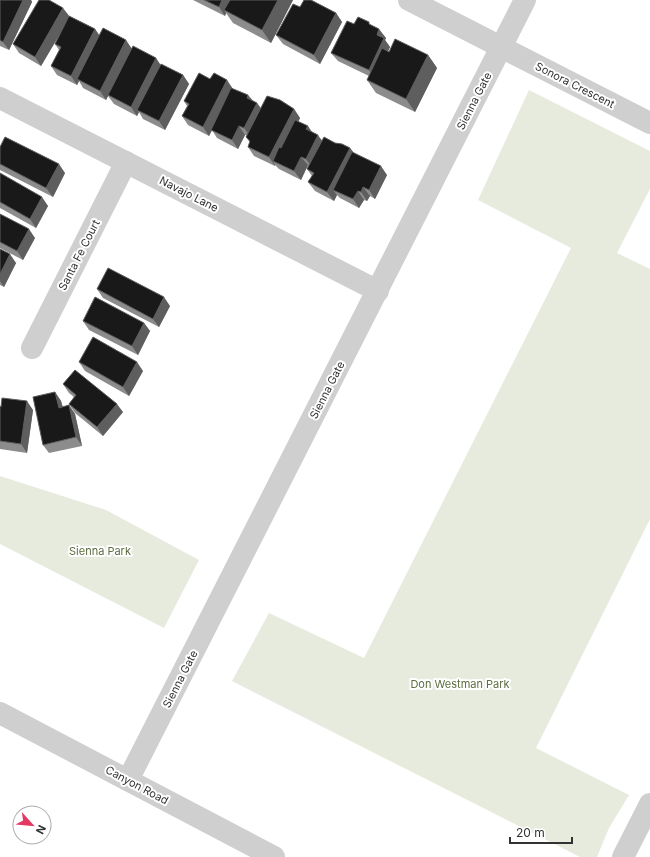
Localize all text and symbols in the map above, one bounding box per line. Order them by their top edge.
street label: Sonora Crescent [533,59,617,111]
street label: Sienna Gate [454,70,494,132]
street label: Navajo Lane [157,173,221,215]
street label: Santa Fe Court [55,217,103,293]
street label: Sienna Gate [307,359,347,421]
park label: Sienna Park [69,544,131,558]
street label: Sienna Gate [160,648,200,710]
park label: Don Westman Park [410,677,510,691]
street label: Canyon Road [103,763,171,807]
north arrow [12,805,52,845]
scale bar [510,819,572,845]
text: N [33,823,49,836]
text: 20 m [516,825,545,840]

